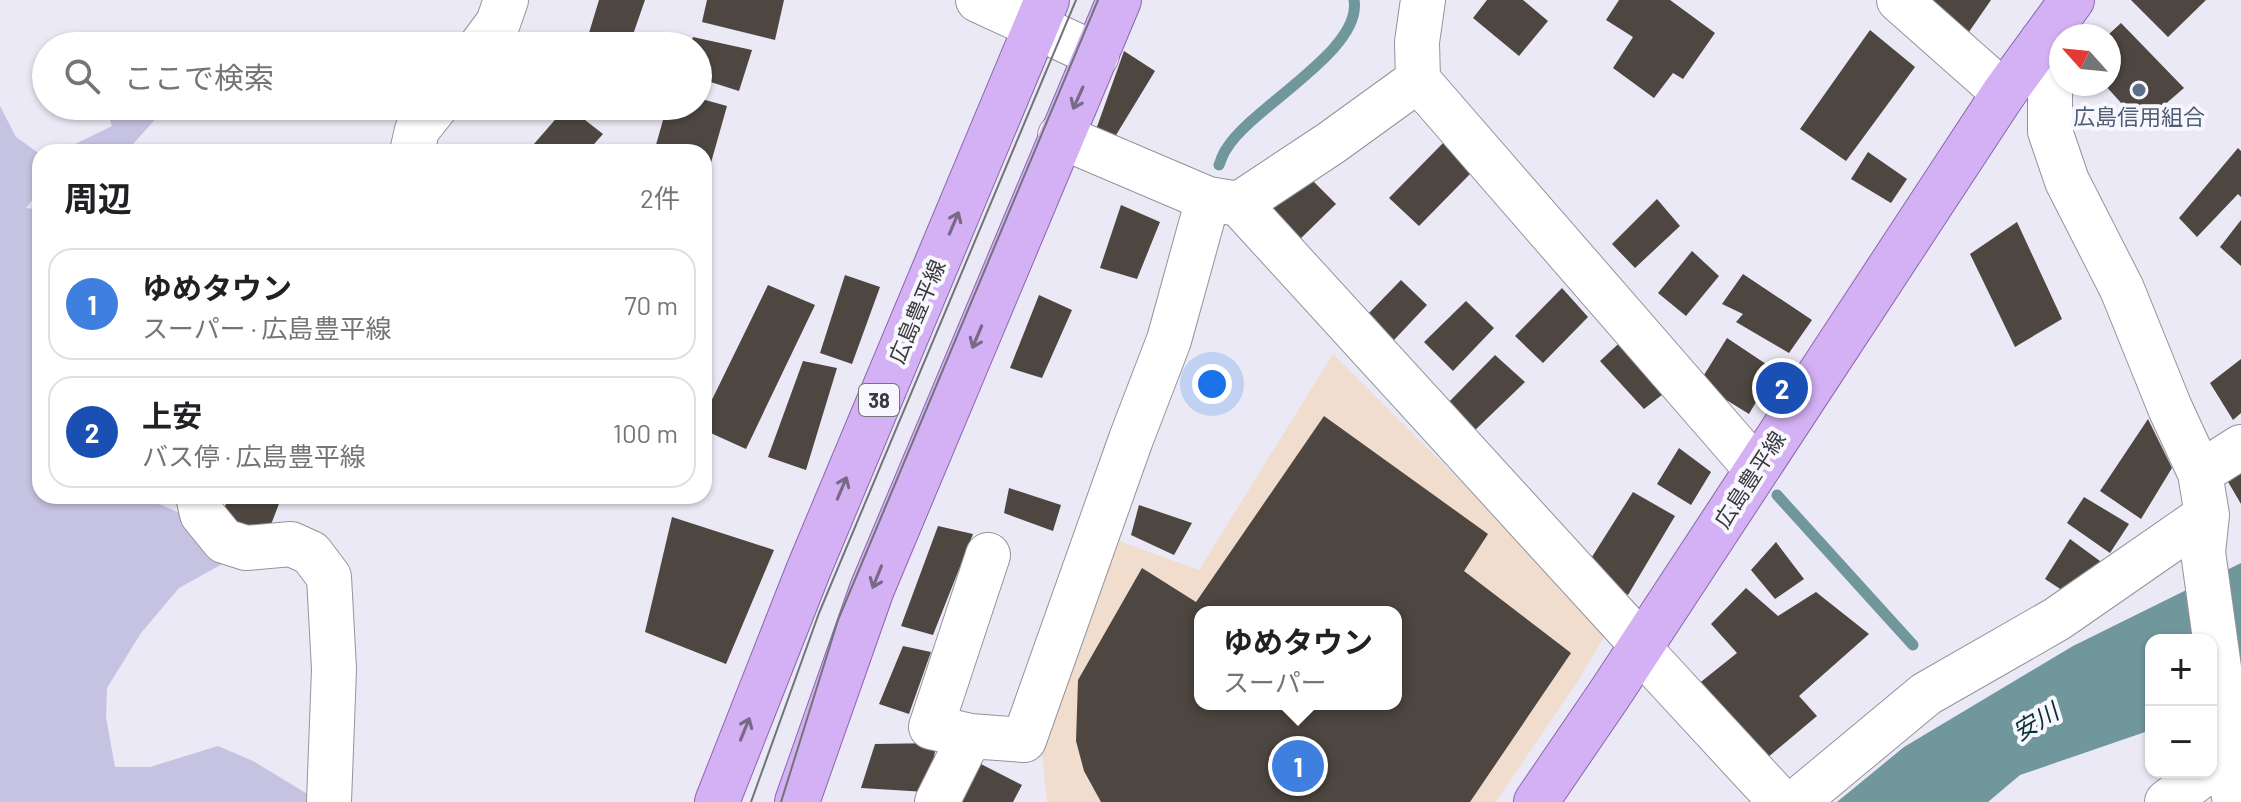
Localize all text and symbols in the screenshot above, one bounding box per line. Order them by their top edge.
north arrow [2049,24,2121,96]
search box [32,32,712,120]
icon: search [60,54,104,98]
text: ここで検索 [124,59,274,95]
marker: 広島信用組合 [2130,81,2148,99]
one-way arrow [1069,85,1084,109]
place label: 広島信用組合 [2073,103,2205,129]
text: 周辺 [64,177,132,218]
text: 2件 [640,182,680,213]
one-way arrow [947,211,962,235]
street label: 広島豊平線 [883,255,949,367]
text: ゆめタウン [142,269,292,305]
text: 1 [87,289,97,320]
text: 70 m [624,289,678,320]
text: スーパー · 広島豊平線 [142,312,392,343]
one-way arrow [968,324,983,349]
pin: 2 [1756,358,1808,418]
your location [1192,364,1232,404]
road number: 38 [859,384,899,416]
text: 上安 [142,397,202,433]
text: 2 [85,417,99,448]
text: 100 m [613,417,678,448]
street label: 広島豊平線 [1708,426,1790,532]
text: バス停 · 広島豊平線 [142,440,366,471]
one-way arrow [836,476,851,501]
one-way arrow [868,564,883,589]
popup [1194,606,1402,710]
text: ゆめタウン [1223,623,1373,659]
map controls [2145,634,2217,778]
button: + [2145,634,2217,706]
text: スーパー [1223,666,1327,697]
water label: 安川 [2007,695,2066,746]
button: − [2145,706,2217,778]
one-way arrow [739,717,754,742]
pin: 1 [1272,736,1324,796]

